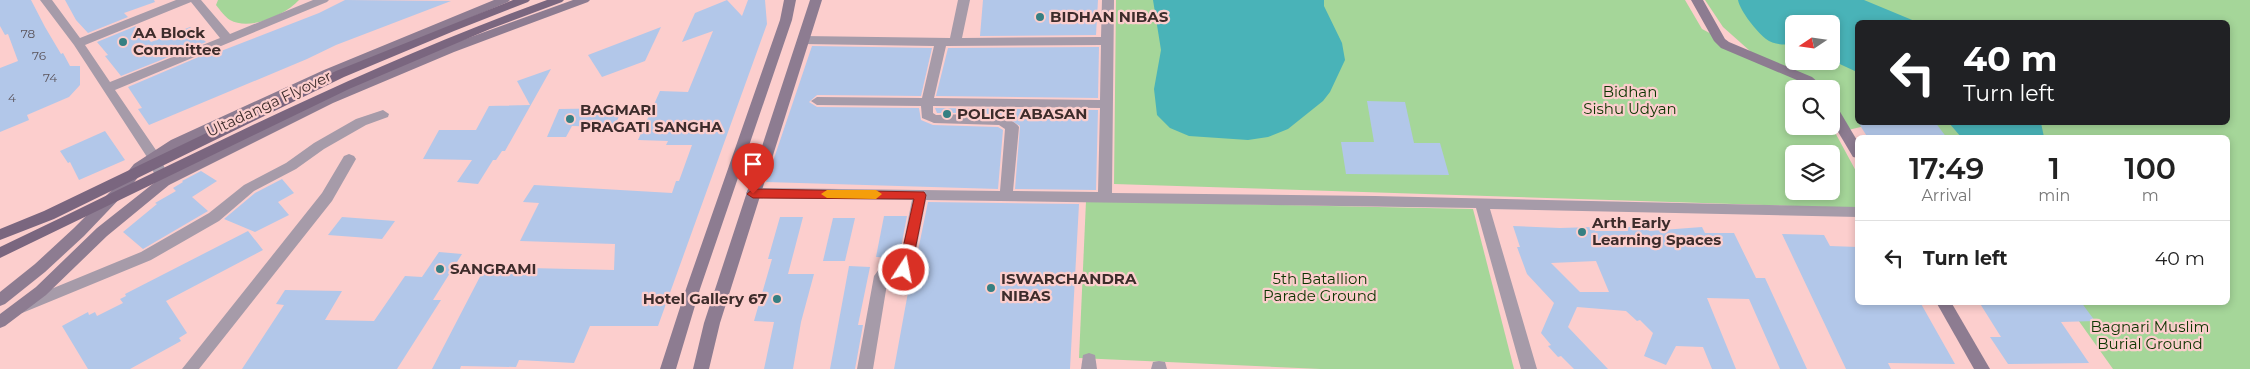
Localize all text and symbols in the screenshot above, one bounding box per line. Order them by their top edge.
place label: BIDHAN NIBAS [1050,7,1169,26]
marker: BIDHAN NIBAS [1034,11,1046,23]
north arrow [1785,15,1840,70]
map controls [1785,15,1840,200]
place label: AA Block Committee [132,23,221,59]
house number: 78 [21,26,36,41]
marker: AA Block Committee [117,36,129,48]
text: 40 m [1963,37,2058,80]
icon: left [1880,40,1945,105]
house number: 76 [32,48,46,63]
street label: Ultadanga Flyover [203,66,335,141]
house number: 74 [43,70,57,85]
button: search [1785,80,1840,135]
text: Turn left [1963,80,2055,107]
park label: Bidhan Sishu Udyan [1583,82,1677,118]
house number: 4 [8,90,16,105]
place label: BAGMARI PRAGATI SANGHA [580,100,723,136]
place label: POLICE ABASAN [957,104,1087,123]
marker: POLICE ABASAN [941,108,953,120]
marker: BAGMARI PRAGATI SANGHA [564,113,576,125]
pin [732,143,774,194]
button: layers [1785,145,1840,200]
icon: arrive [739,150,767,178]
text: 17:49 [1909,150,1984,187]
text: 1 [2049,150,2060,187]
text: 100 [2124,150,2176,187]
text: Arrival [1921,186,1972,205]
text: min [2038,186,2070,205]
text: m [2142,186,2159,205]
place label: Arth Early Learning Spaces [1591,213,1721,249]
marker: Arth Early Learning Spaces [1576,226,1588,238]
position arrow [877,243,929,295]
icon: left [1880,244,1908,272]
text: Turn left [1923,247,2008,270]
text: 40 m [2155,247,2205,270]
place label: SANGRAMI [450,259,537,278]
marker: SANGRAMI [434,263,446,275]
place label: ISWARCHANDRA NIBAS [1001,269,1137,305]
park label: 5th Batallion Parade Ground [1263,269,1377,305]
marker: ISWARCHANDRA NIBAS [985,282,997,294]
place label: Hotel Gallery 67 [643,289,767,308]
marker: Hotel Gallery 67 [771,293,783,305]
park label: Bagnari Muslim Burial Ground [2091,317,2210,353]

